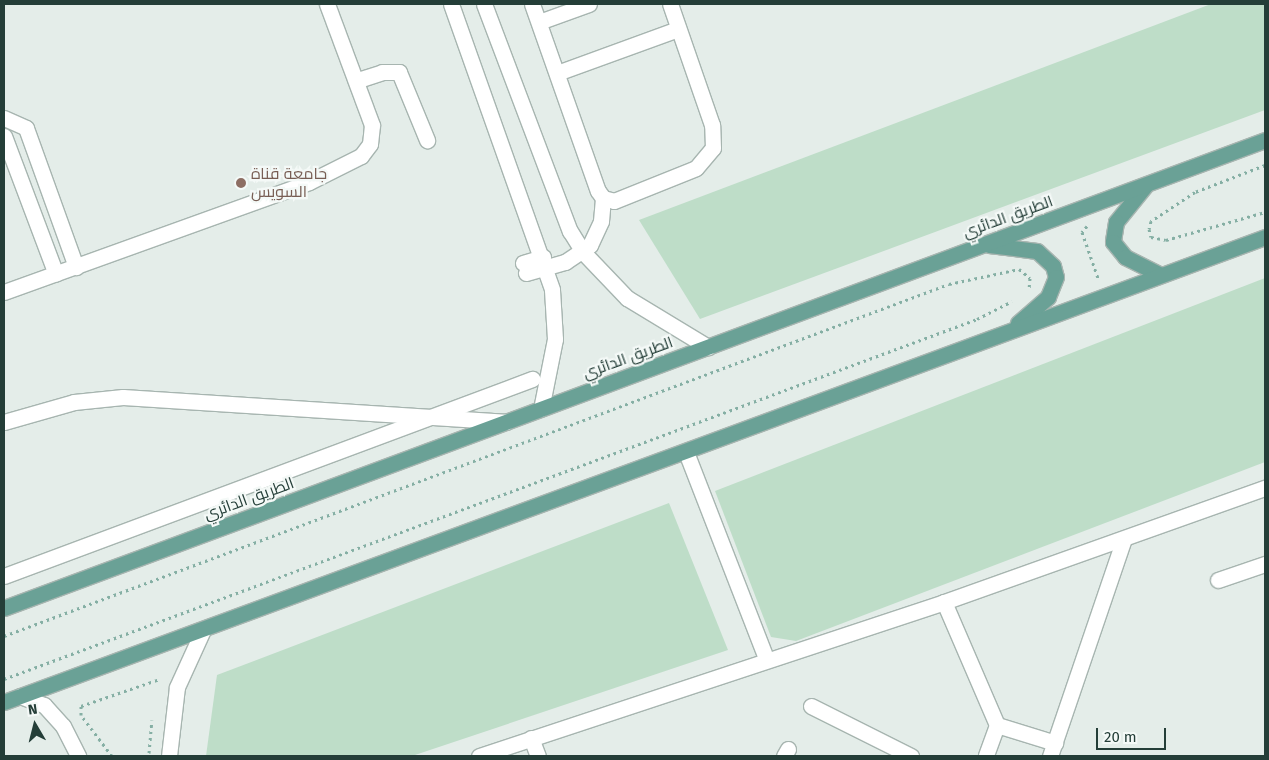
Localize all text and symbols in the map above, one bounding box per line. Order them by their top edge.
place label: جامعة قناة السويس [251,164,327,202]
marker: جامعة قناة السويس [235,177,247,189]
street label: الطريق الدائري [960,192,1056,242]
street label: الطريق الدائري [580,333,676,383]
street label: الطريق الدائري [201,474,297,524]
north arrow [10,700,60,750]
text: N [27,701,39,719]
scale bar [1099,718,1169,750]
text: 20 m [1104,728,1137,746]

